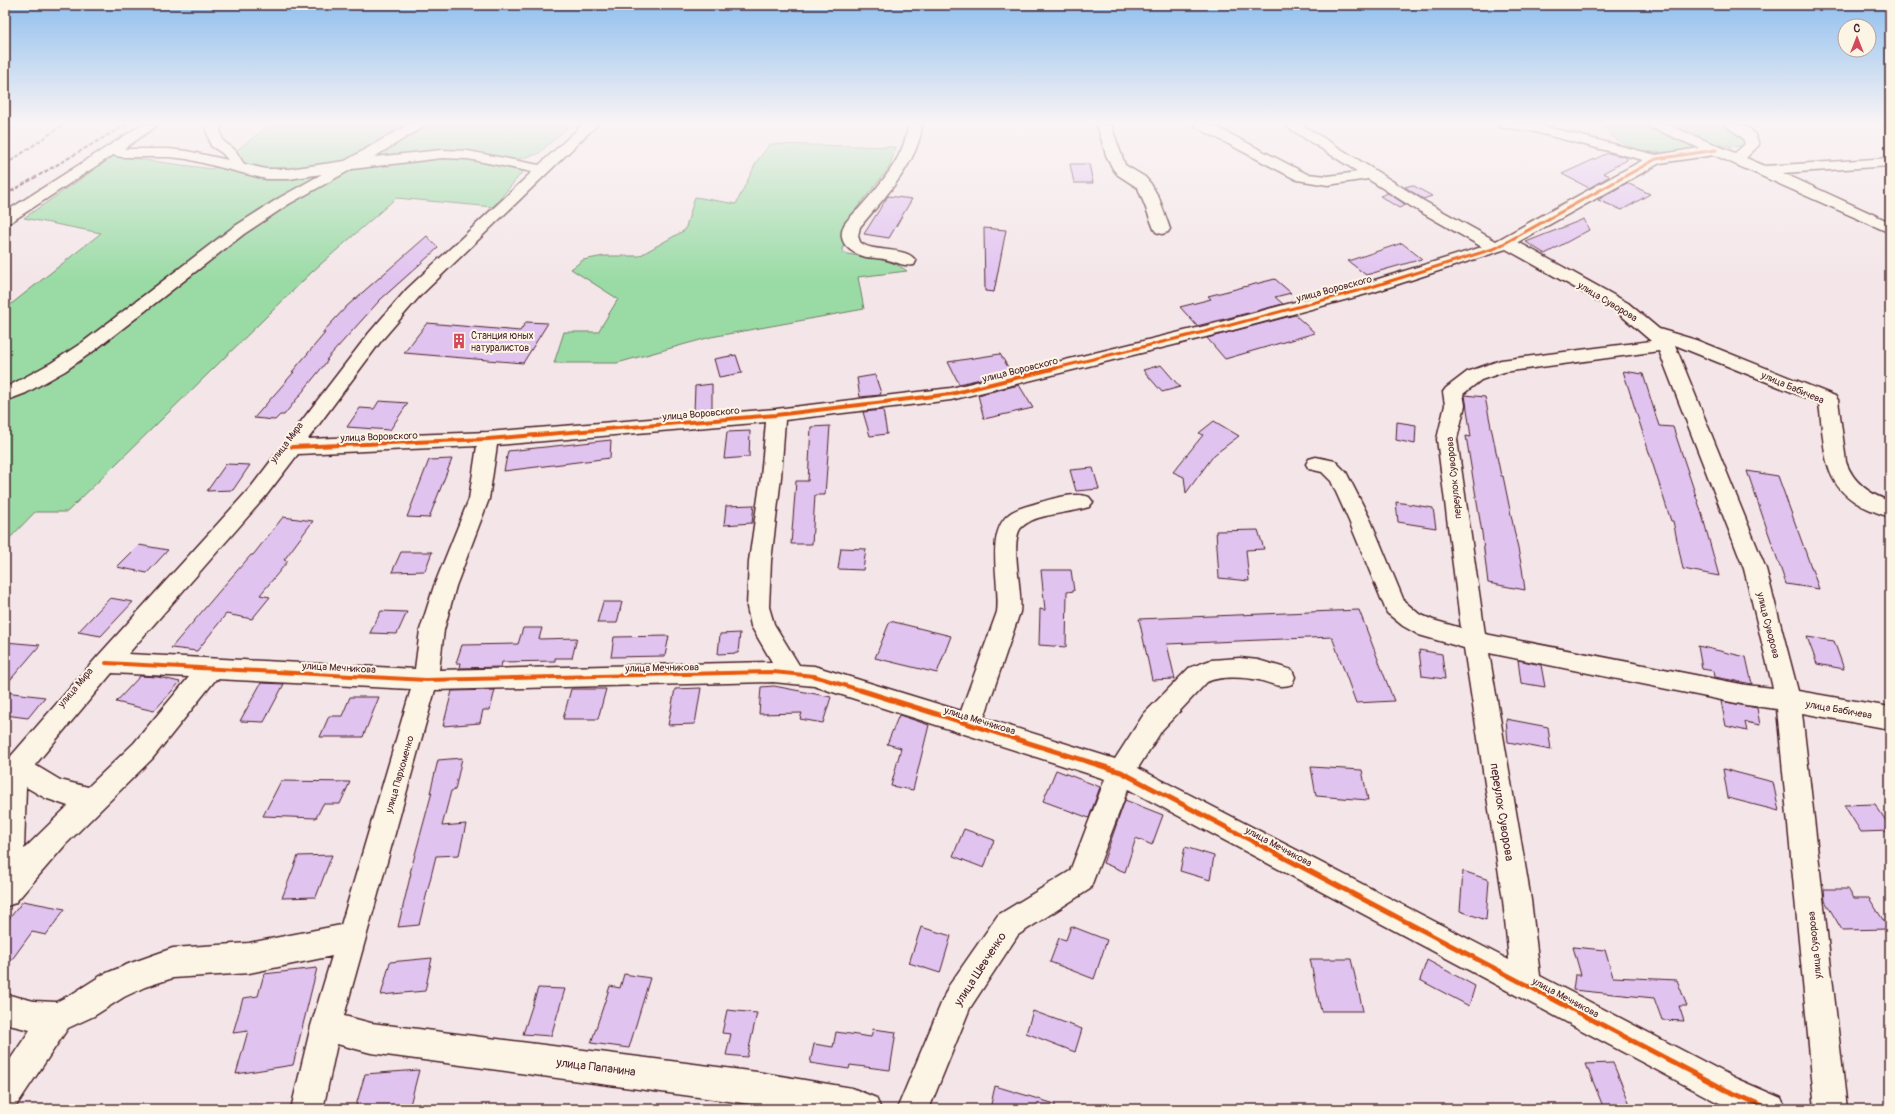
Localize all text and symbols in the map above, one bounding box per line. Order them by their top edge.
north arrow [1837,18,1877,58]
text: С [1854,22,1861,35]
street label: улица Воровского [1294,273,1374,305]
street label: улица Суворова [1575,279,1640,325]
place label: Станция юных натуралистов [471,330,534,354]
building icon: Станция юных натуралистов [450,332,468,350]
street label: улица Воровского [980,355,1060,385]
street label: улица Бабичева [1758,369,1826,407]
street label: улица Воровского [661,405,741,423]
street label: улица Мира [267,420,306,466]
street label: улица Воровского [339,430,419,444]
street label: переулок Суворова [1444,436,1464,519]
street label: улица Суворова [1754,590,1782,660]
street label: улица Мечникова [301,660,376,676]
street label: улица Мечникова [624,661,699,675]
street label: улица Мира [55,665,96,711]
street label: улица Бабичева [1804,698,1873,722]
street label: улица Мечникова [942,704,1017,738]
street label: улица Пархоменко [383,734,417,815]
street label: переулок Суворова [1486,762,1517,862]
street label: улица Мечникова [1242,824,1314,870]
street label: улица Суворова [1805,910,1825,980]
street label: улица Шевченко [951,929,1010,1010]
street label: улица Мечникова [1529,975,1601,1021]
street label: улица Папанина [554,1055,637,1080]

